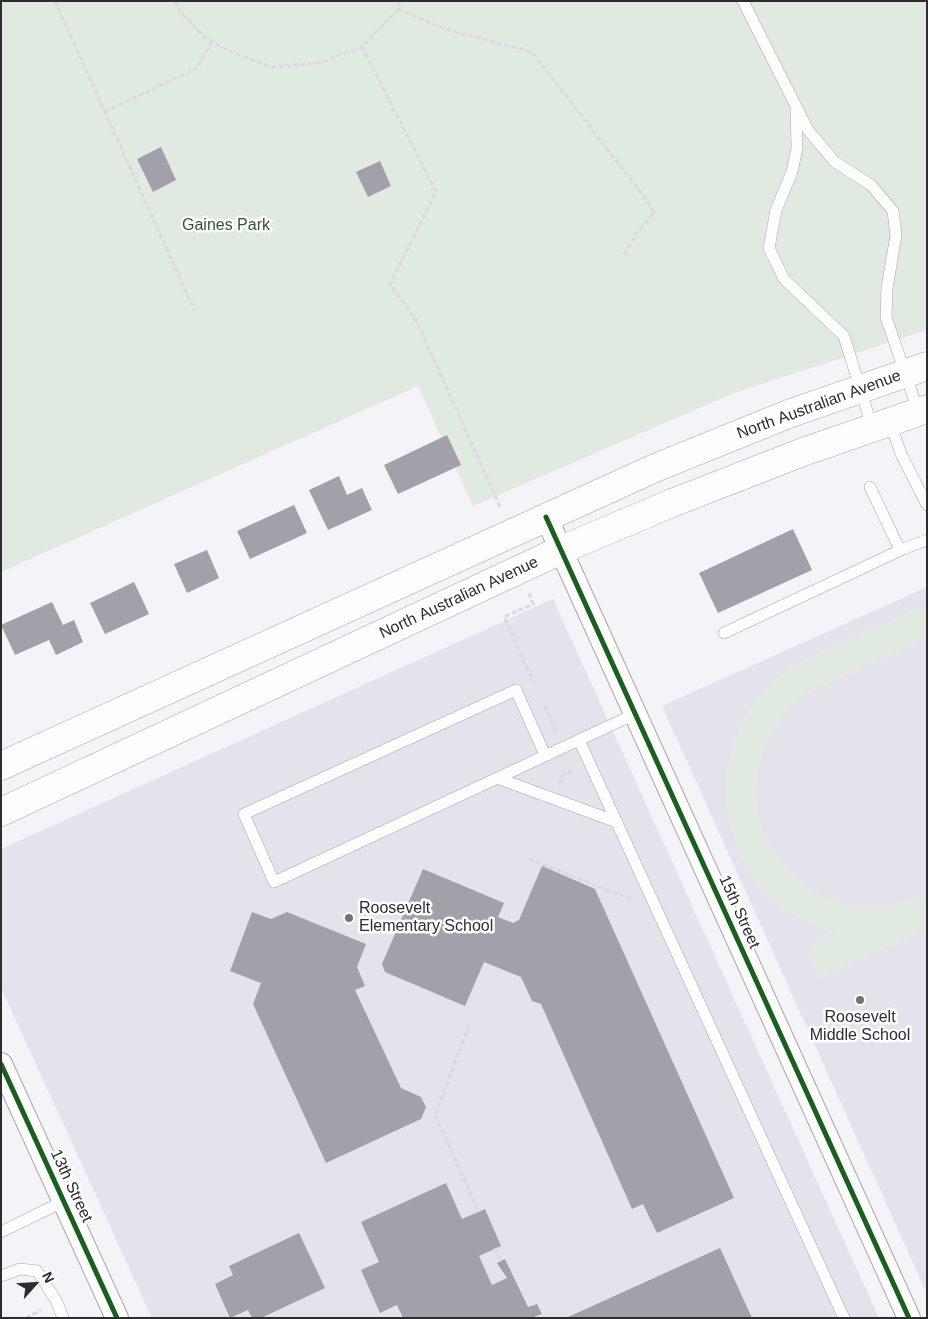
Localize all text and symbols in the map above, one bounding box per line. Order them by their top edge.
park label: Gaines Park [182,216,270,236]
street label: North Australian Avenue [734,366,904,444]
street label: North Australian Avenue [376,553,542,643]
street label: 15th Street [714,872,764,952]
place label: Roosevelt Elementary School [359,899,493,937]
marker: Roosevelt Elementary School [343,912,355,924]
marker: Roosevelt Middle School [854,994,866,1006]
place label: Roosevelt Middle School [810,1008,910,1046]
street label: 13th Street [46,1146,96,1226]
north arrow [10,1259,60,1309]
text: N [39,1269,58,1285]

